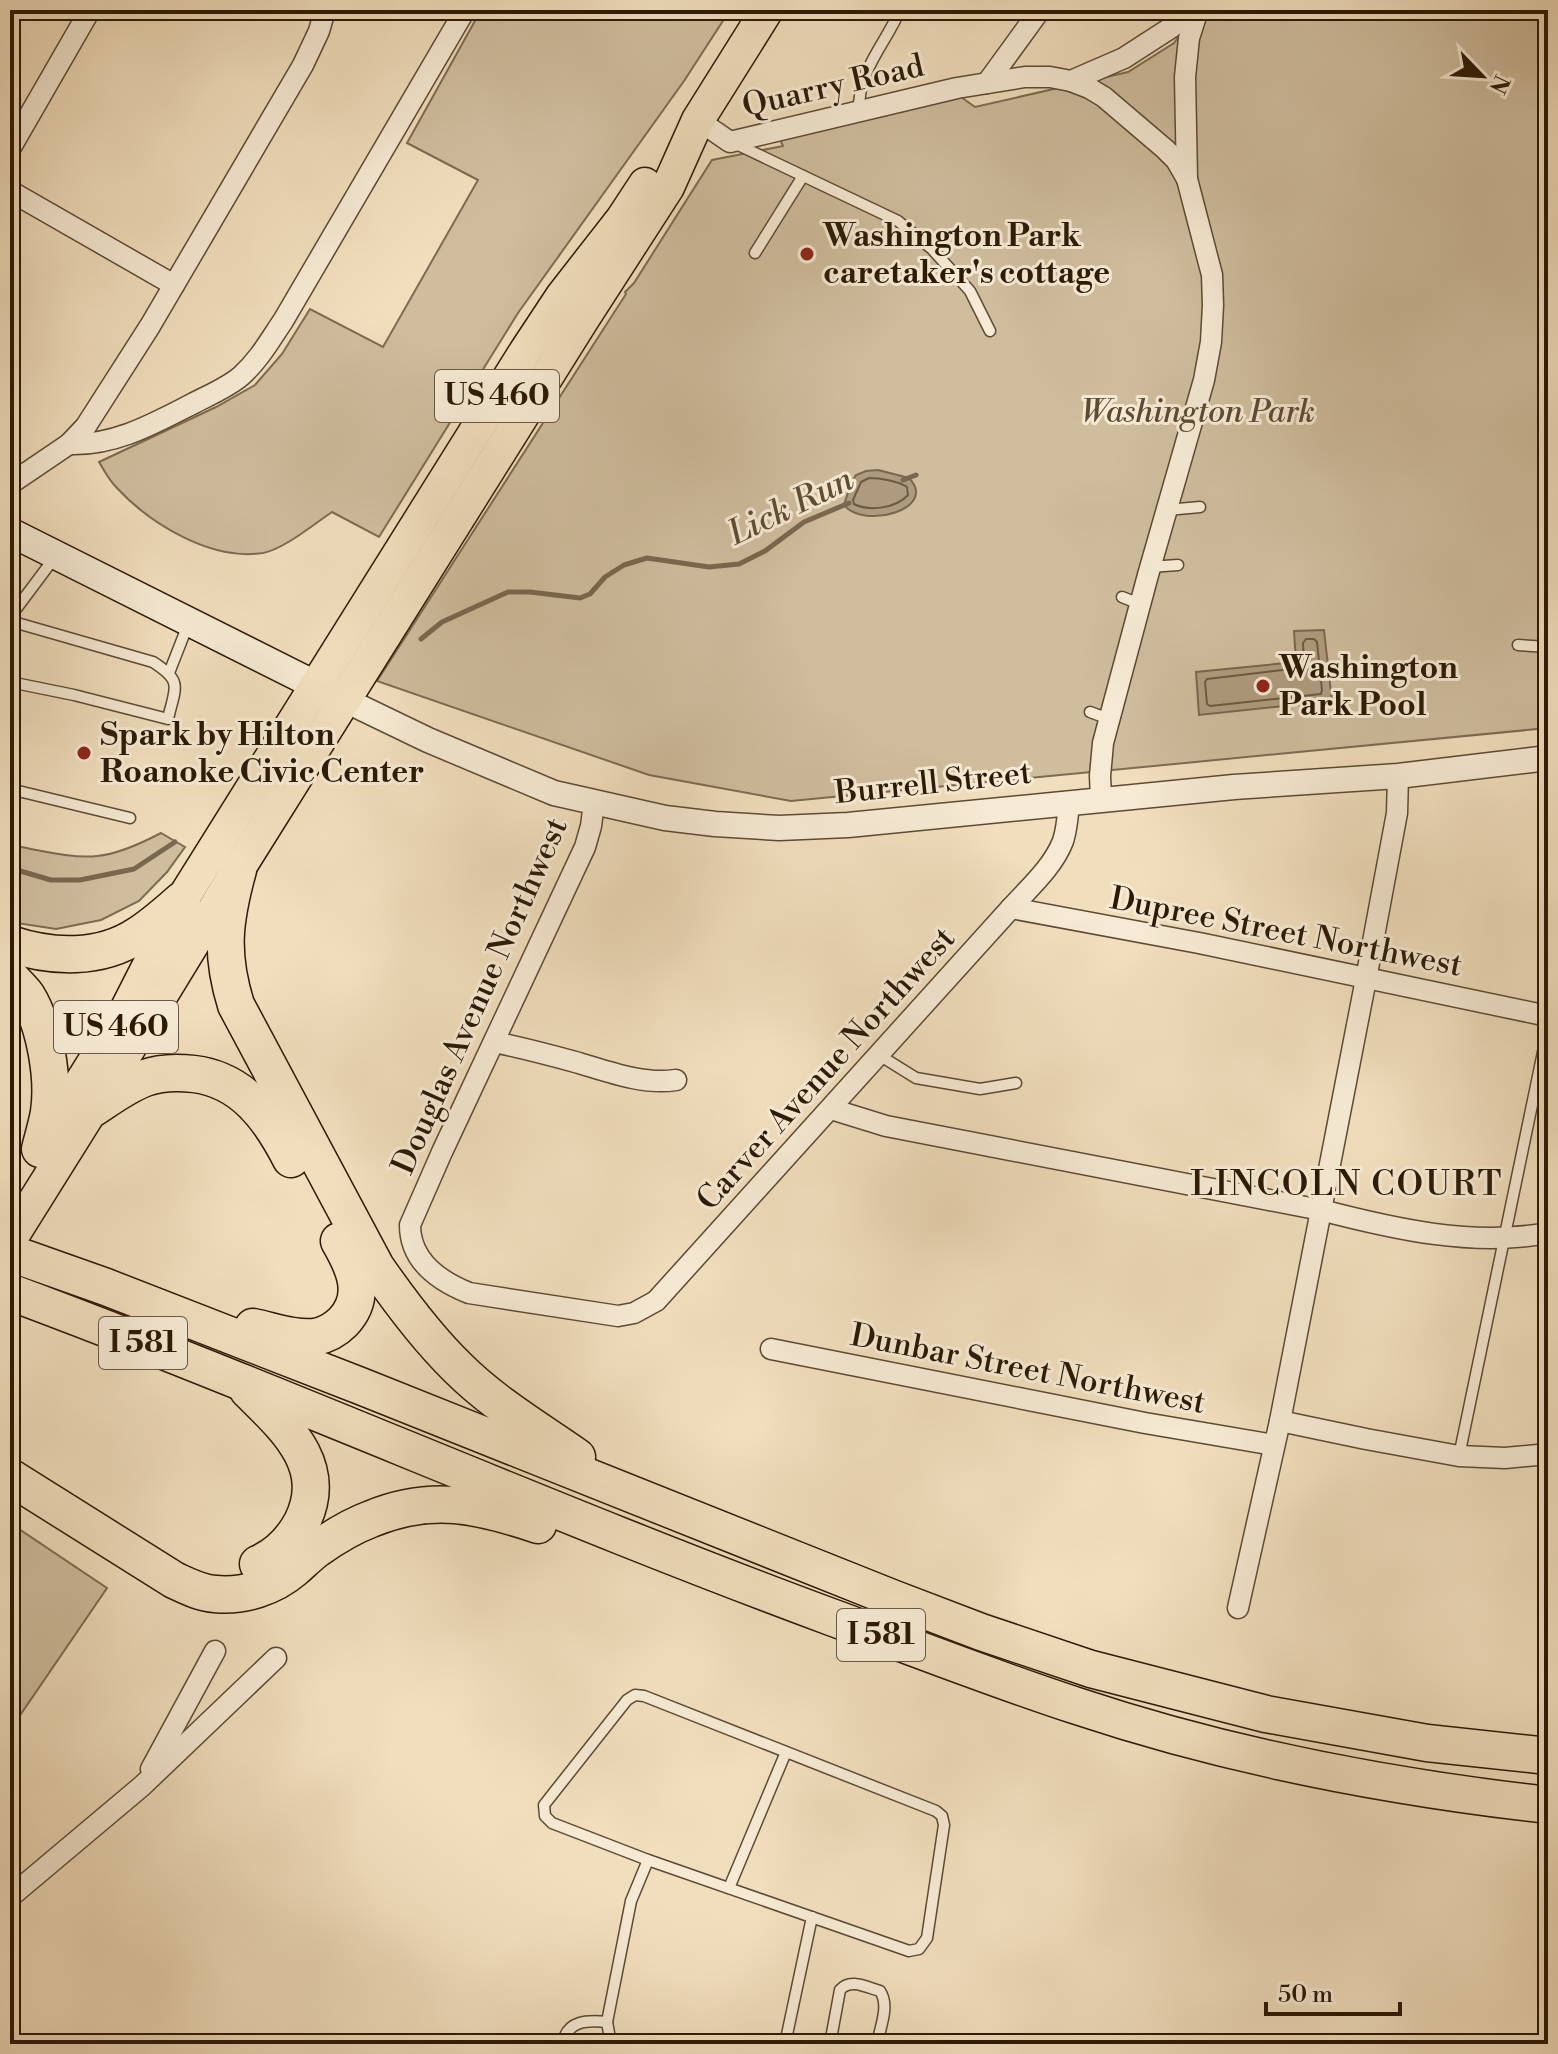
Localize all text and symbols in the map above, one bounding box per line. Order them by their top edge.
north arrow [1442,36,1522,116]
street label: Quarry Road [738,46,928,126]
text: N [1483,70,1515,98]
place label: Washington Park caretaker's cottage [822,216,1110,293]
marker: Washington Park caretaker's cottage [798,245,816,263]
road number: US 460 [435,370,559,422]
park label: Washington Park [1081,392,1315,432]
water label: Lick Run [721,458,861,556]
place label: Washington Park Pool [1278,648,1458,725]
marker: Washington Park Pool [1254,677,1272,695]
place label: Spark by Hilton Roanoke Civic Center [100,715,424,792]
marker: Spark by Hilton Roanoke Civic Center [75,744,93,762]
street label: Burrell Street [832,753,1033,813]
street label: Douglas Avenue Northwest [383,811,577,1181]
street label: Dupree Street Northwest [1106,878,1466,986]
street label: Carver Avenue Northwest [688,919,964,1219]
road number: US 460 [54,1001,178,1053]
district label: LINCOLN COURT [1190,1164,1504,1206]
street label: Dunbar Street Northwest [847,1315,1209,1423]
road number: I 581 [99,1317,187,1369]
road number: I 581 [837,1609,925,1661]
scale bar [1266,1966,1400,2016]
text: 50 m [1278,1980,1333,2010]

